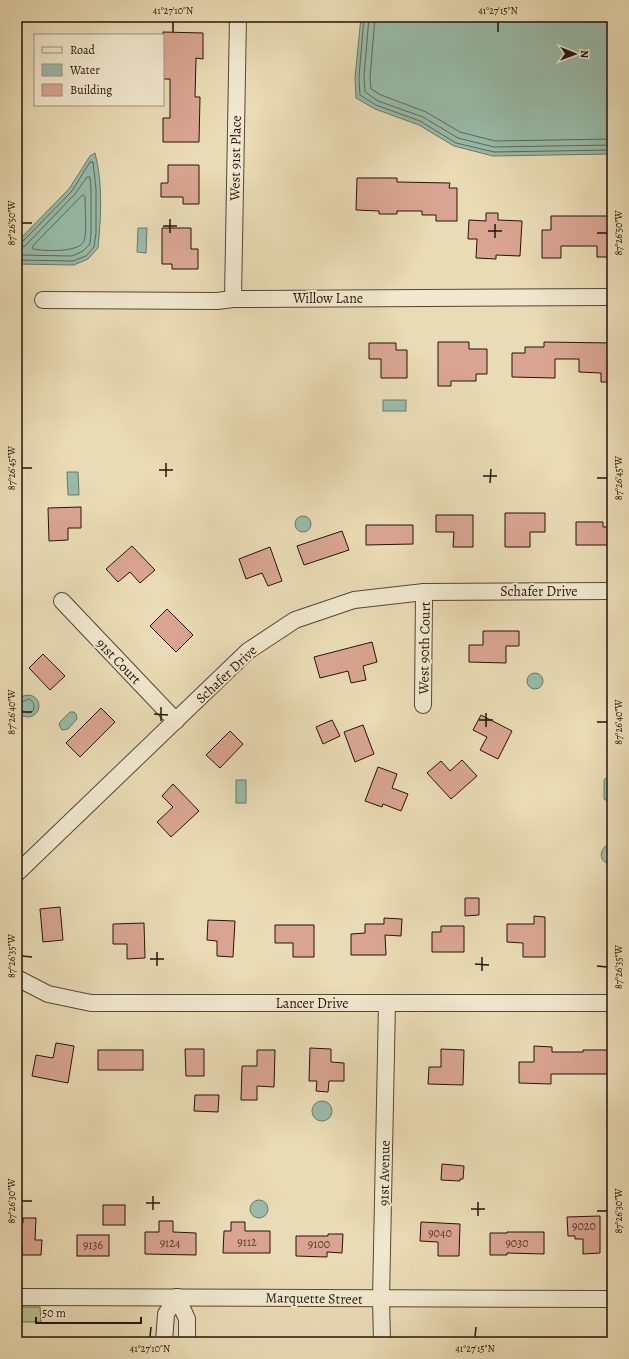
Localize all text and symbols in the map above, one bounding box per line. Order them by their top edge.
text: 41°27'10"N [153,4,193,17]
text: 41°27'15"N [478,4,518,17]
legend [34,34,164,106]
north arrow [555,34,595,74]
text: Road [70,42,96,58]
text: N [577,50,592,58]
text: Water [69,62,100,78]
text: Building [70,82,112,98]
street label: West 91st Place [225,115,246,202]
text: 87°26'50"W [5,200,18,246]
text: 87°26'50"W [612,210,625,256]
street label: Willow Lane [292,289,363,308]
text: 87°26'45"W [5,445,18,490]
text: 87°26'45"W [612,455,625,500]
street label: Schafer Drive [500,582,578,601]
street label: West 90th Court [414,601,435,696]
street label: 91st Court [92,634,146,689]
street label: Schafer Drive [192,641,261,708]
text: 87°26'40"W [5,689,18,735]
text: 87°26'40"W [612,699,625,745]
text: 87°26'35"W [5,933,18,978]
text: 87°26'35"W [612,944,625,989]
street label: Lancer Drive [276,994,348,1013]
street label: 91st Avenue [374,1140,395,1206]
text: 87°26'30"W [5,1178,18,1224]
text: 87°26'30"W [612,1188,625,1234]
house number: 9020 [572,1218,596,1234]
house number: 9040 [428,1225,452,1241]
house number: 9112 [237,1234,257,1250]
house number: 9124 [160,1235,181,1251]
house number: 9030 [505,1235,529,1251]
house number: 9100 [308,1236,330,1252]
house number: 9136 [83,1237,104,1253]
street label: Marquette Street [265,1288,363,1309]
scale bar [36,1299,141,1325]
text: 50 m [42,1305,66,1321]
text: 41°27'10"N [130,1342,170,1355]
text: 41°27'15"N [455,1342,495,1355]

